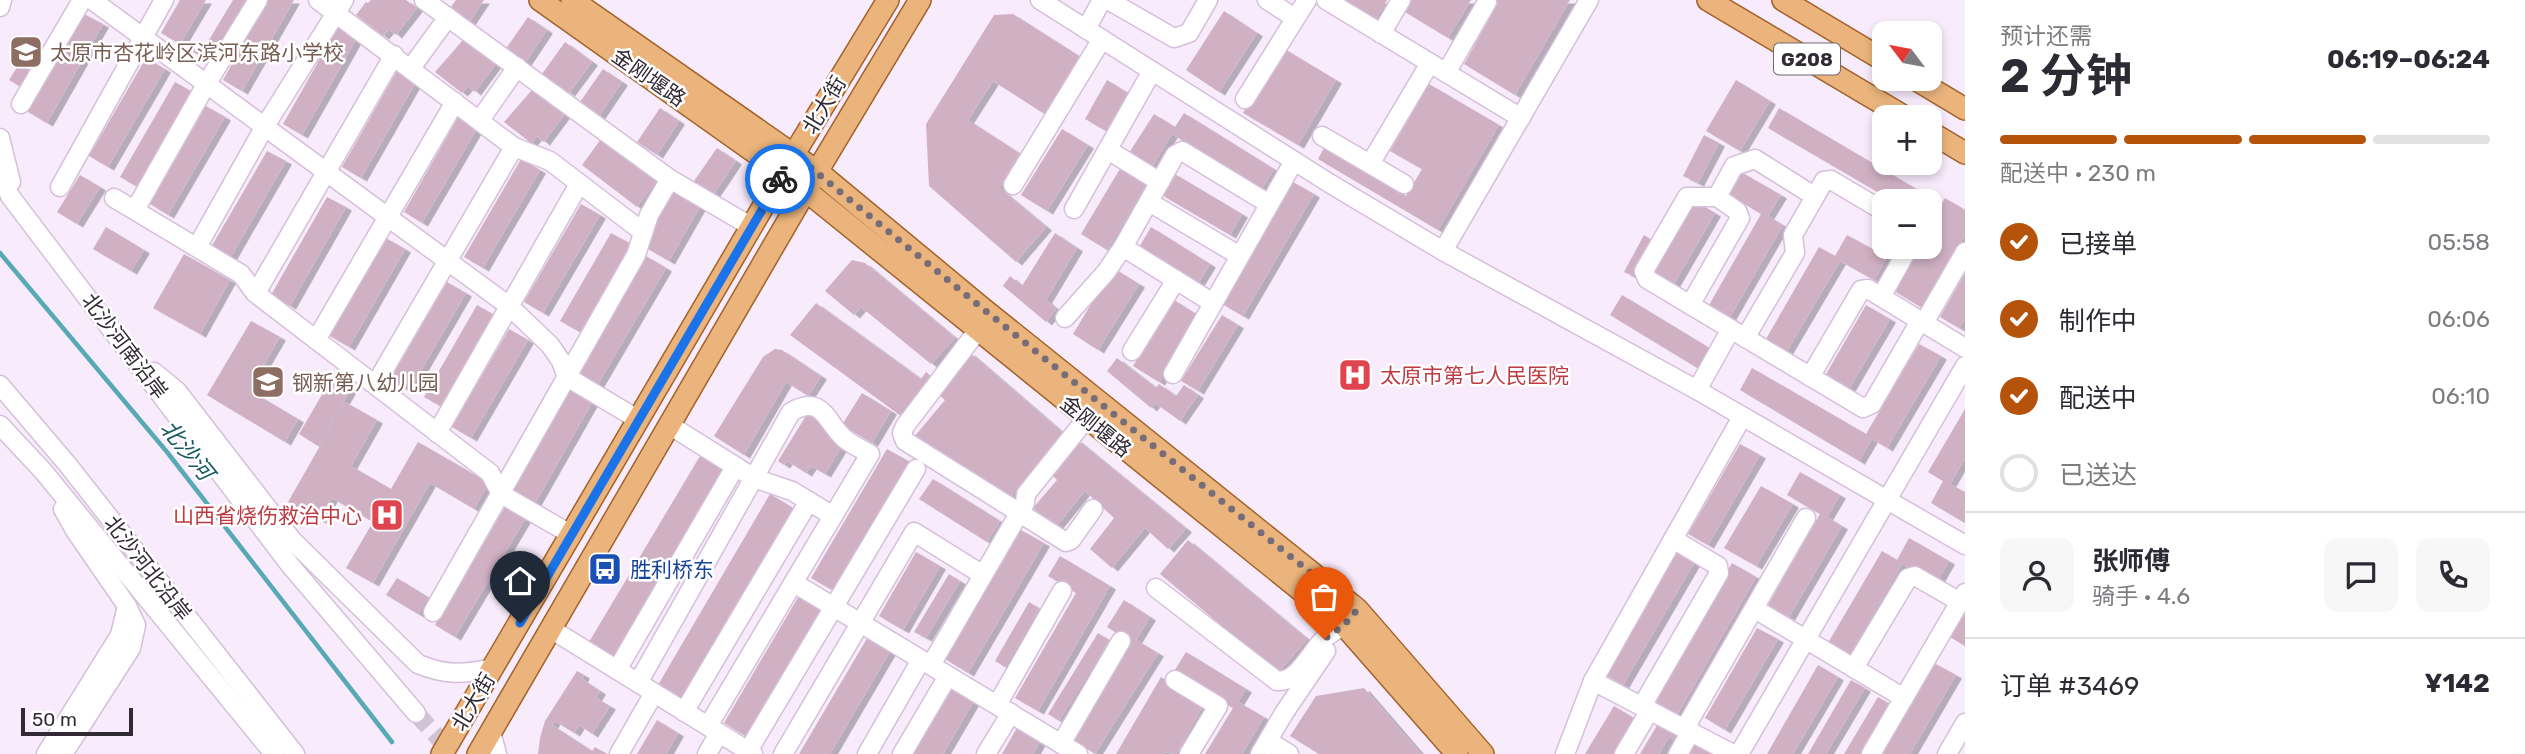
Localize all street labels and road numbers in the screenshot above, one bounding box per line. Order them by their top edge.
street label: 金刚堰路 [607,43,691,111]
road number: G208 [1774,44,1840,74]
street label: 北大街 [797,72,851,138]
street label: 北沙河南沿岸 [77,288,173,404]
street label: 金刚堰路 [1055,390,1137,462]
street label: 北沙河北沿岸 [99,511,197,625]
street label: 北大街 [446,669,500,735]

